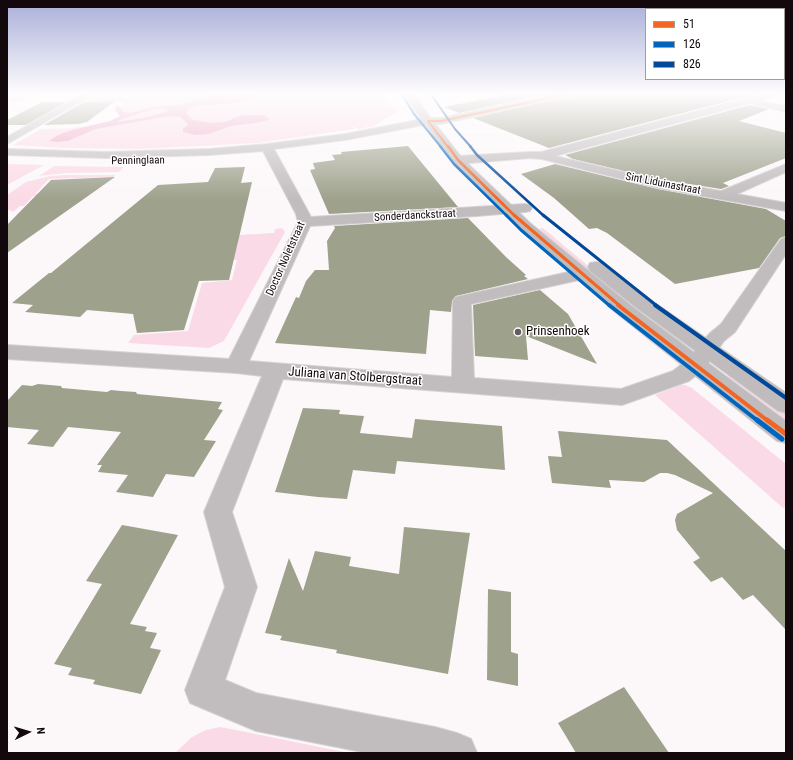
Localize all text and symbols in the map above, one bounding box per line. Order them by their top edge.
legend [645,8,785,80]
text: 51 [683,17,695,31]
text: 126 [683,37,701,51]
text: 826 [683,57,701,71]
street label: Penninglaan [111,154,165,168]
street label: Sint Liduinastraat [624,170,702,198]
street label: Sonderdanckstraat [374,207,456,225]
street label: Doctor Noletstraat [264,220,308,298]
place label: Prinsenhoek [526,324,590,340]
marker: Prinsenhoek [513,327,523,337]
street label: Juliana van Stolbergstraat [288,365,422,389]
north arrow [8,712,48,752]
text: N [34,727,47,735]

